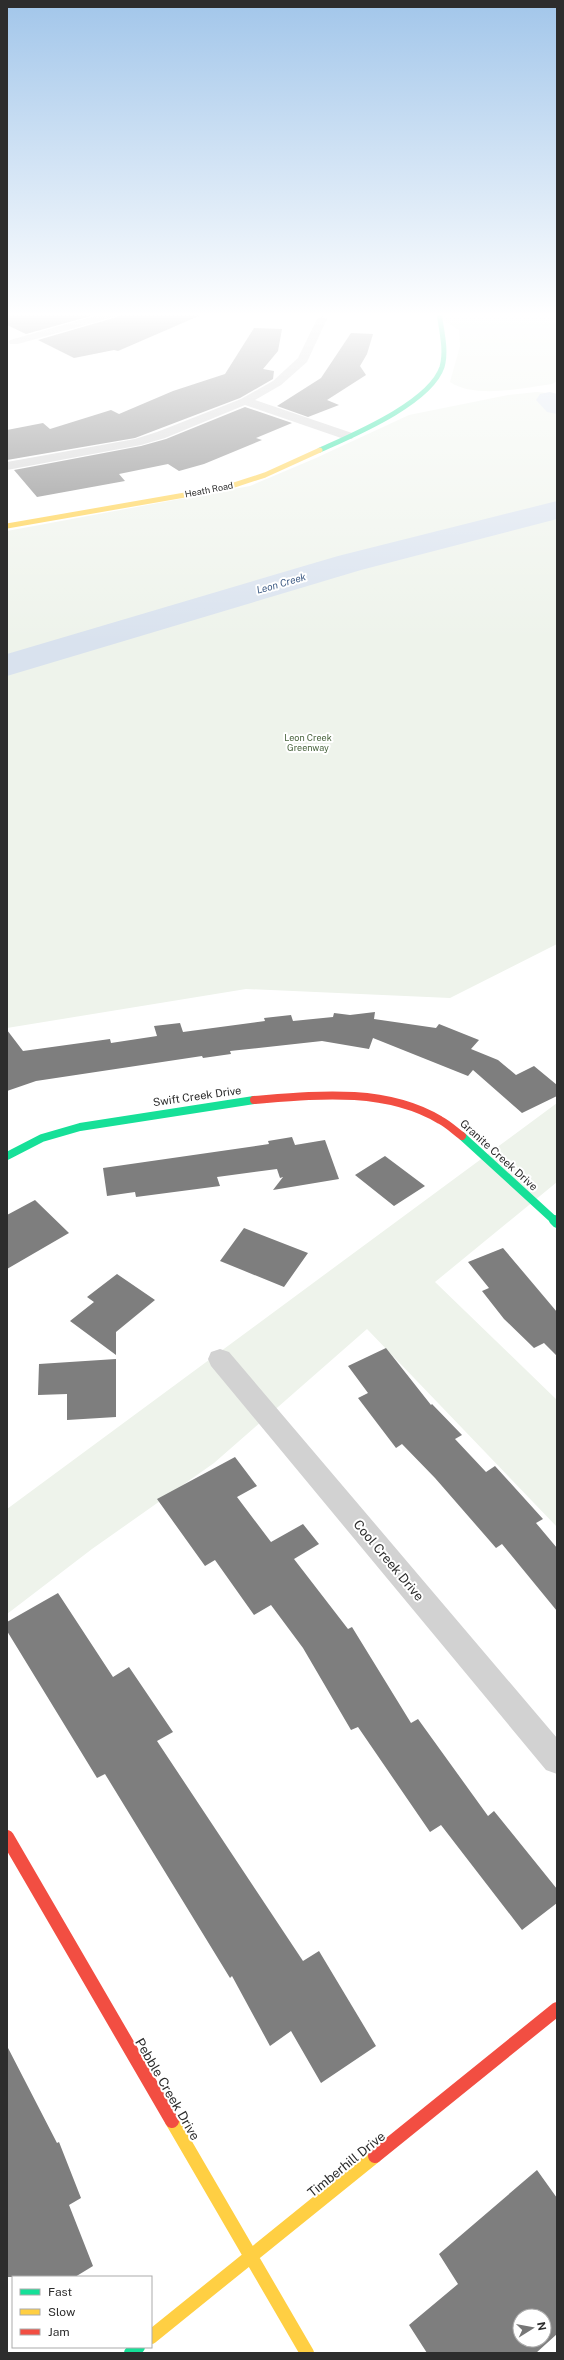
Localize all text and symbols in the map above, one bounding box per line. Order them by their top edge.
street label: Heath Road [184,479,234,500]
water label: Leon Creek [255,570,308,596]
park label: Leon Creek Greenway [284,732,332,753]
street label: Swift Creek Drive [152,1084,242,1108]
street label: Granite Creek Drive [458,1117,540,1193]
street label: Cool Creek Drive [350,1517,427,1604]
street label: Pebble Creek Drive [132,2036,203,2143]
street label: Timberhill Drive [305,2129,388,2200]
legend [12,2276,152,2348]
text: Fast [48,2285,73,2299]
text: Slow [48,2305,76,2319]
north arrow [512,2308,552,2348]
text: N [535,2321,549,2331]
text: Jam [48,2325,70,2339]

